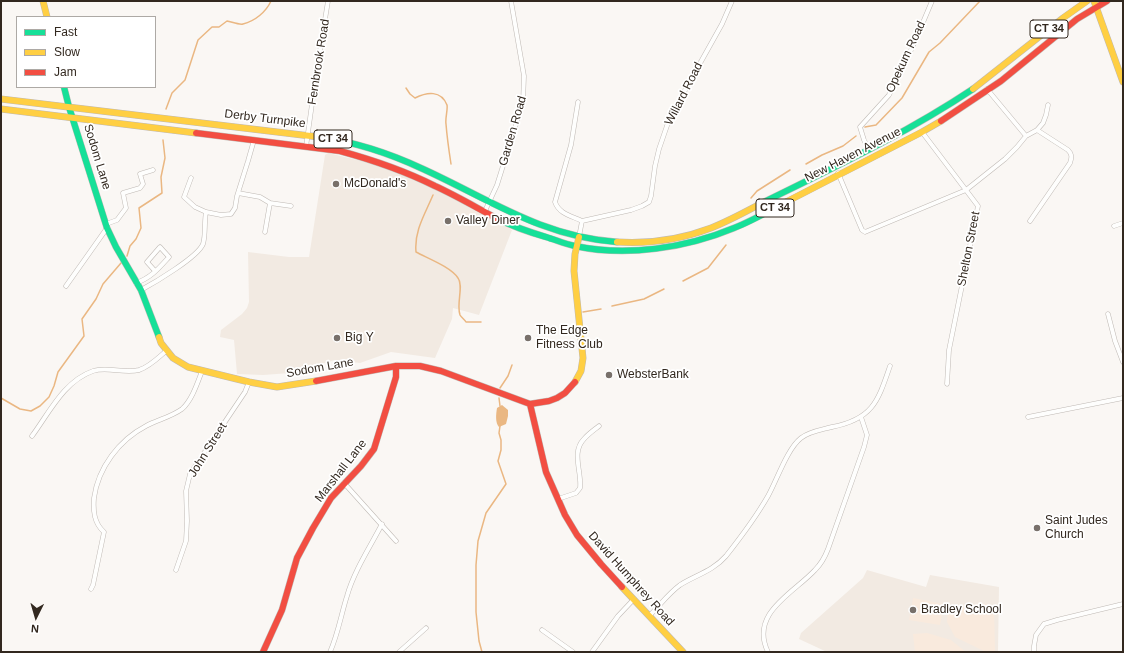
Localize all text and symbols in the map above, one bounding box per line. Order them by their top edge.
legend [16,16,156,88]
street label: Fernbrook Road [305,18,333,106]
street label: Opekum Road [883,19,929,95]
road number: CT 34 [1030,20,1068,38]
text: Fast [54,25,77,39]
text: Slow [54,45,80,59]
street label: Willard Road [662,60,706,128]
text: Jam [54,65,77,79]
street label: Garden Road [496,94,530,168]
street label: Derby Turnpike [224,107,306,131]
street label: Sodom Lane [80,122,114,192]
street label: New Haven Avenue [803,125,903,185]
road number: CT 34 [314,130,352,148]
place label: McDonald's [344,177,406,191]
marker: McDonald's [331,179,341,189]
road number: CT 34 [756,199,794,217]
street label: Shelton Street [955,210,983,288]
place label: Valley Diner [456,214,520,228]
marker: Valley Diner [443,216,453,226]
place label: The Edge Fitness Club [536,324,603,352]
place label: Big Y [345,331,374,345]
marker: Big Y [332,333,342,343]
marker: The Edge Fitness Club [523,333,533,343]
street label: Sodom Lane [285,355,355,381]
place label: WebsterBank [617,368,689,382]
marker: WebsterBank [604,370,614,380]
street label: John Street [186,420,230,480]
street label: Marshall Lane [312,437,370,505]
place label: Saint Judes Church [1045,514,1108,542]
marker: Saint Judes Church [1032,523,1042,533]
street label: David Humphrey Road [585,529,677,629]
north arrow [16,597,56,637]
place label: Bradley School [921,603,1002,617]
marker: Bradley School [908,605,918,615]
text: N [30,623,39,635]

